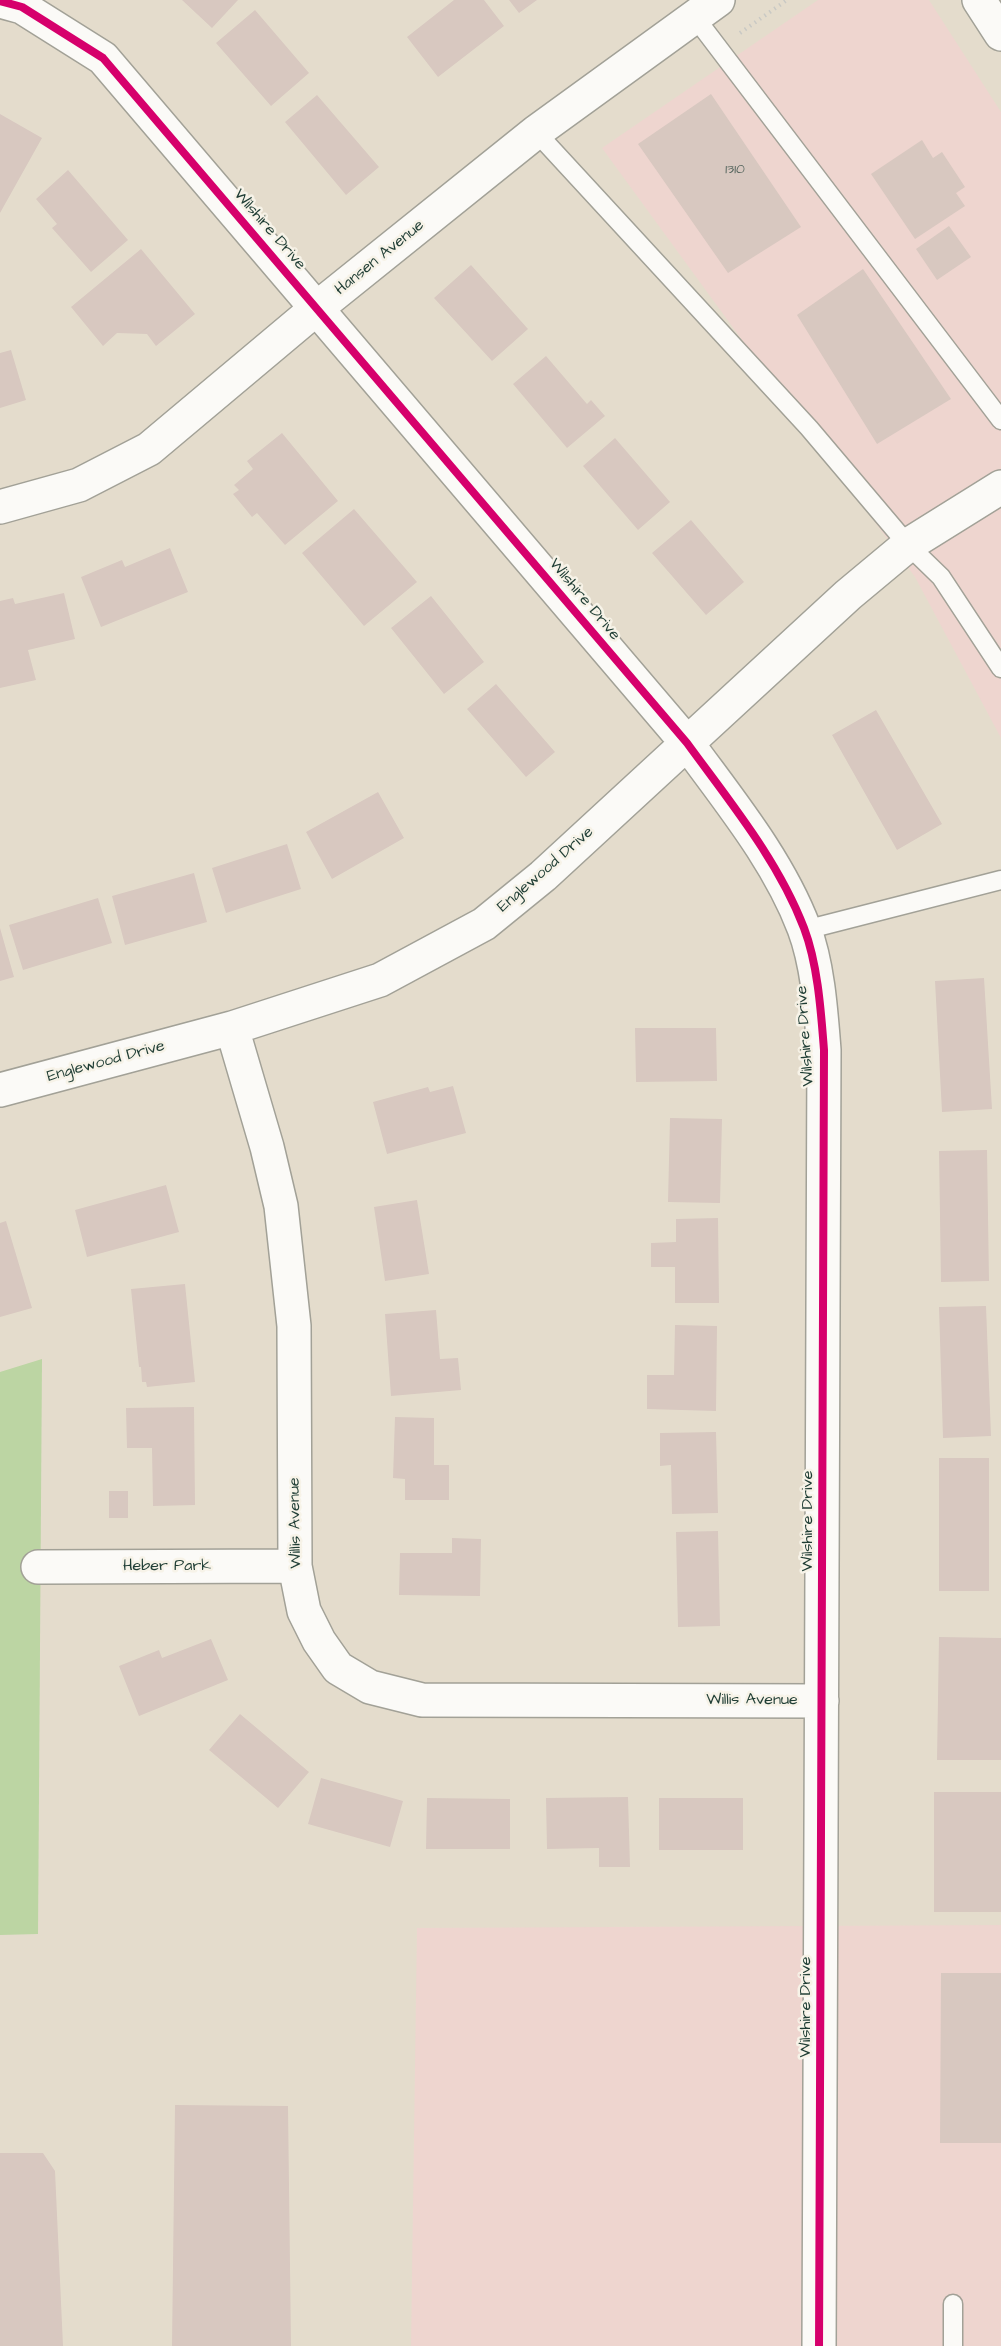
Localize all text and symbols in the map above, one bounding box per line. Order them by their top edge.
house number: 1310 [725,162,745,178]
street label: Wilshire Drive [229,186,309,274]
street label: Hansen Avenue [332,216,428,300]
street label: Wilshire Drive [544,555,624,645]
street label: Englewood Drive [494,823,598,917]
street label: Wilshire Drive [793,985,819,1087]
street label: Englewood Drive [45,1037,167,1087]
street label: Wilshire Drive [799,1471,819,1571]
street label: Willis Avenue [286,1477,306,1569]
street label: Heber Park [123,1557,211,1577]
street label: Willis Avenue [706,1691,798,1711]
street label: Wilshire Drive [797,1957,817,2057]

